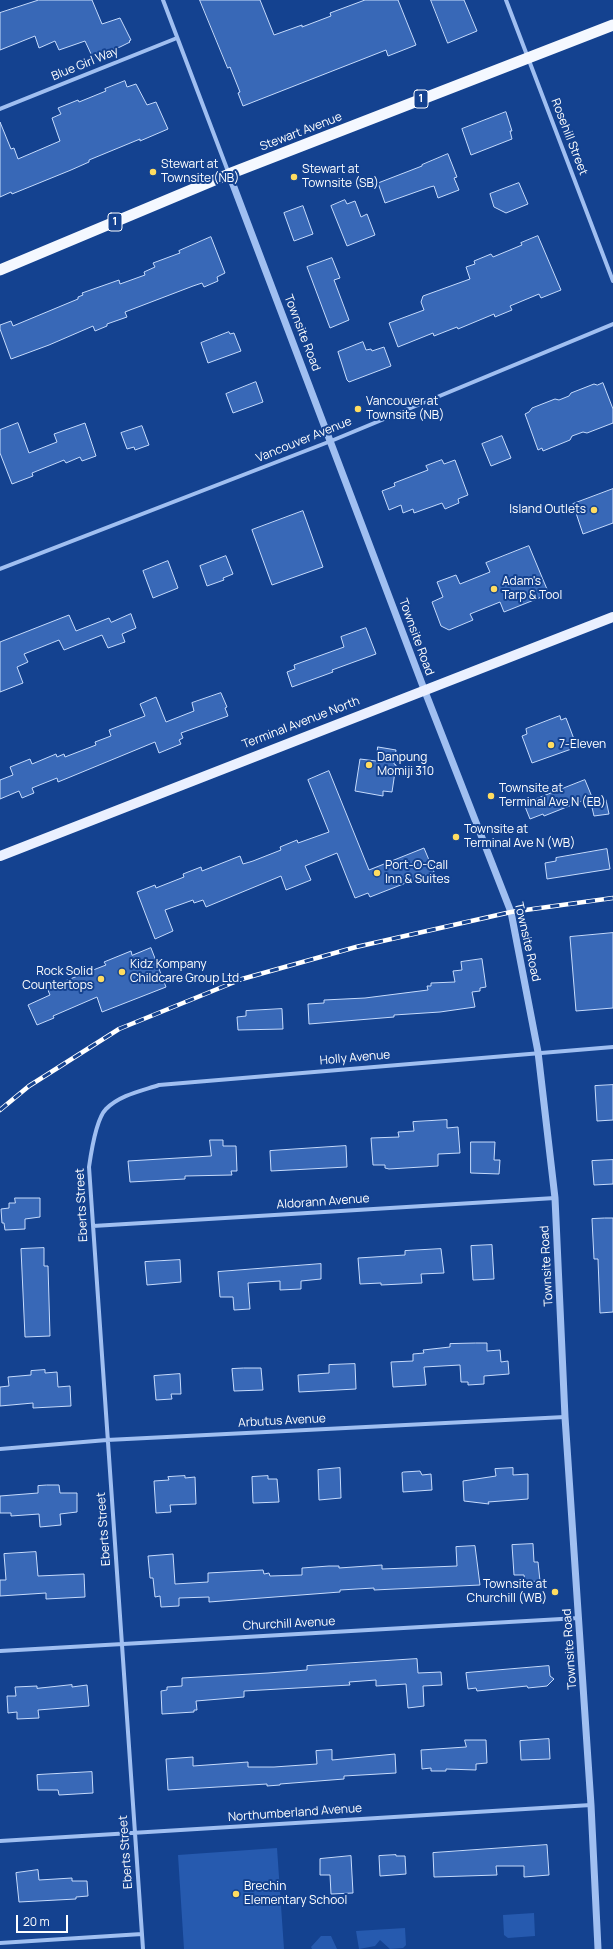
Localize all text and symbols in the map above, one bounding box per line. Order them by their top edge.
street label: Blue Girl Way [49,44,121,84]
road number: 1 [414,90,428,108]
street label: Rosehill Street [548,97,590,177]
street label: Stewart Avenue [258,110,344,154]
place label: Stewart at Townsite (NB) [161,158,239,186]
place label: Stewart at Townsite (SB) [302,163,379,191]
marker: Stewart at Townsite (NB) [148,167,158,177]
marker: Stewart at Townsite (SB) [289,172,299,182]
road number: 1 [108,213,122,231]
street label: Townsite Road [281,293,323,373]
place label: Vancouver at Townsite (NB) [366,395,444,423]
marker: Vancouver at Townsite (NB) [353,404,363,414]
street label: Vancouver Avenue [254,414,354,466]
place label: Island Outlets [509,503,586,517]
marker: Island Outlets [589,505,599,515]
place label: Adam's Tarp & Tool [502,575,562,603]
marker: Adam's Tarp & Tool [489,584,499,594]
street label: Townsite Road [395,597,437,677]
street label: Terminal Avenue North [240,694,362,752]
place label: 7-Eleven [559,738,606,752]
marker: 7-Eleven [546,740,556,750]
place label: Danpung Momiji 310 [377,751,434,779]
marker: Danpung Momiji 310 [364,760,374,770]
place label: Townsite at Terminal Ave N (EB) [499,782,606,810]
marker: Townsite at Terminal Ave N (EB) [486,791,496,801]
place label: Townsite at Terminal Ave N (WB) [464,823,575,851]
marker: Townsite at Terminal Ave N (WB) [451,832,461,842]
place label: Port-O-Call Inn & Suites [385,859,450,887]
marker: Port-O-Call Inn & Suites [372,868,382,878]
street label: Townsite Road [511,901,543,983]
place label: Kidz Kompany Childcare Group Ltd. [130,958,242,986]
place label: Rock Solid Countertops [22,965,93,993]
marker: Kidz Kompany Childcare Group Ltd. [117,967,127,977]
marker: Rock Solid Countertops [96,974,106,984]
street label: Holly Avenue [319,1048,391,1068]
street label: Eberts Street [73,1168,91,1242]
street label: Aldorann Avenue [276,1192,370,1212]
street label: Townsite Road [538,1225,556,1307]
street label: Arbutus Avenue [238,1412,326,1430]
street label: Eberts Street [94,1492,114,1566]
place label: Townsite at Churchill (WB) [467,1578,547,1606]
marker: Townsite at Churchill (WB) [550,1587,560,1597]
street label: Townsite Road [560,1608,580,1690]
street label: Churchill Avenue [242,1614,336,1634]
street label: Northumberland Avenue [227,1801,363,1825]
street label: Eberts Street [116,1815,136,1889]
place label: Brechin Elementary School [244,1880,347,1908]
marker: Brechin Elementary School [231,1889,241,1899]
scale bar [18,1907,70,1933]
text: 20 m [23,1913,50,1930]

